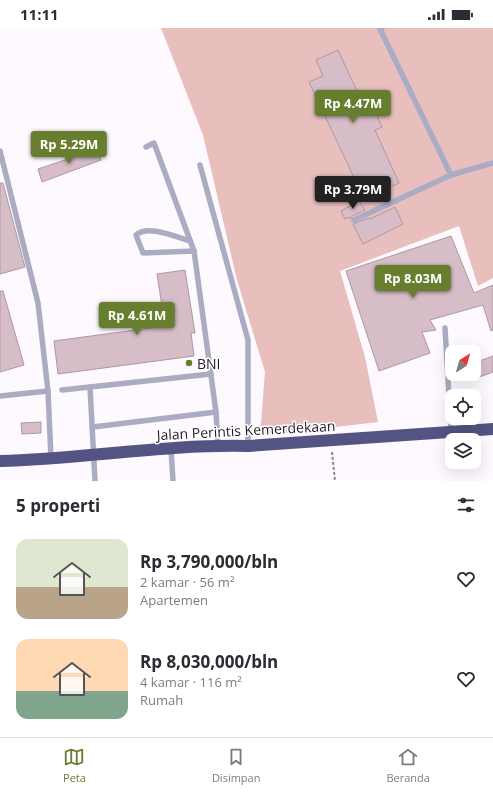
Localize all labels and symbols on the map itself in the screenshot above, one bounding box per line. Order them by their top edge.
pin: Rp 4.47M [312,90,394,124]
pin: Rp 5.29M [28,131,110,165]
pin: Rp 3.79M [312,176,394,210]
pin: Rp 8.03M [372,265,454,299]
pin: Rp 4.61M [96,302,178,336]
north arrow [445,345,481,381]
place label: BNI [197,354,221,373]
marker: BNI [184,358,194,368]
street label: Jalan Perintis Kemerdekaan [154,416,336,444]

